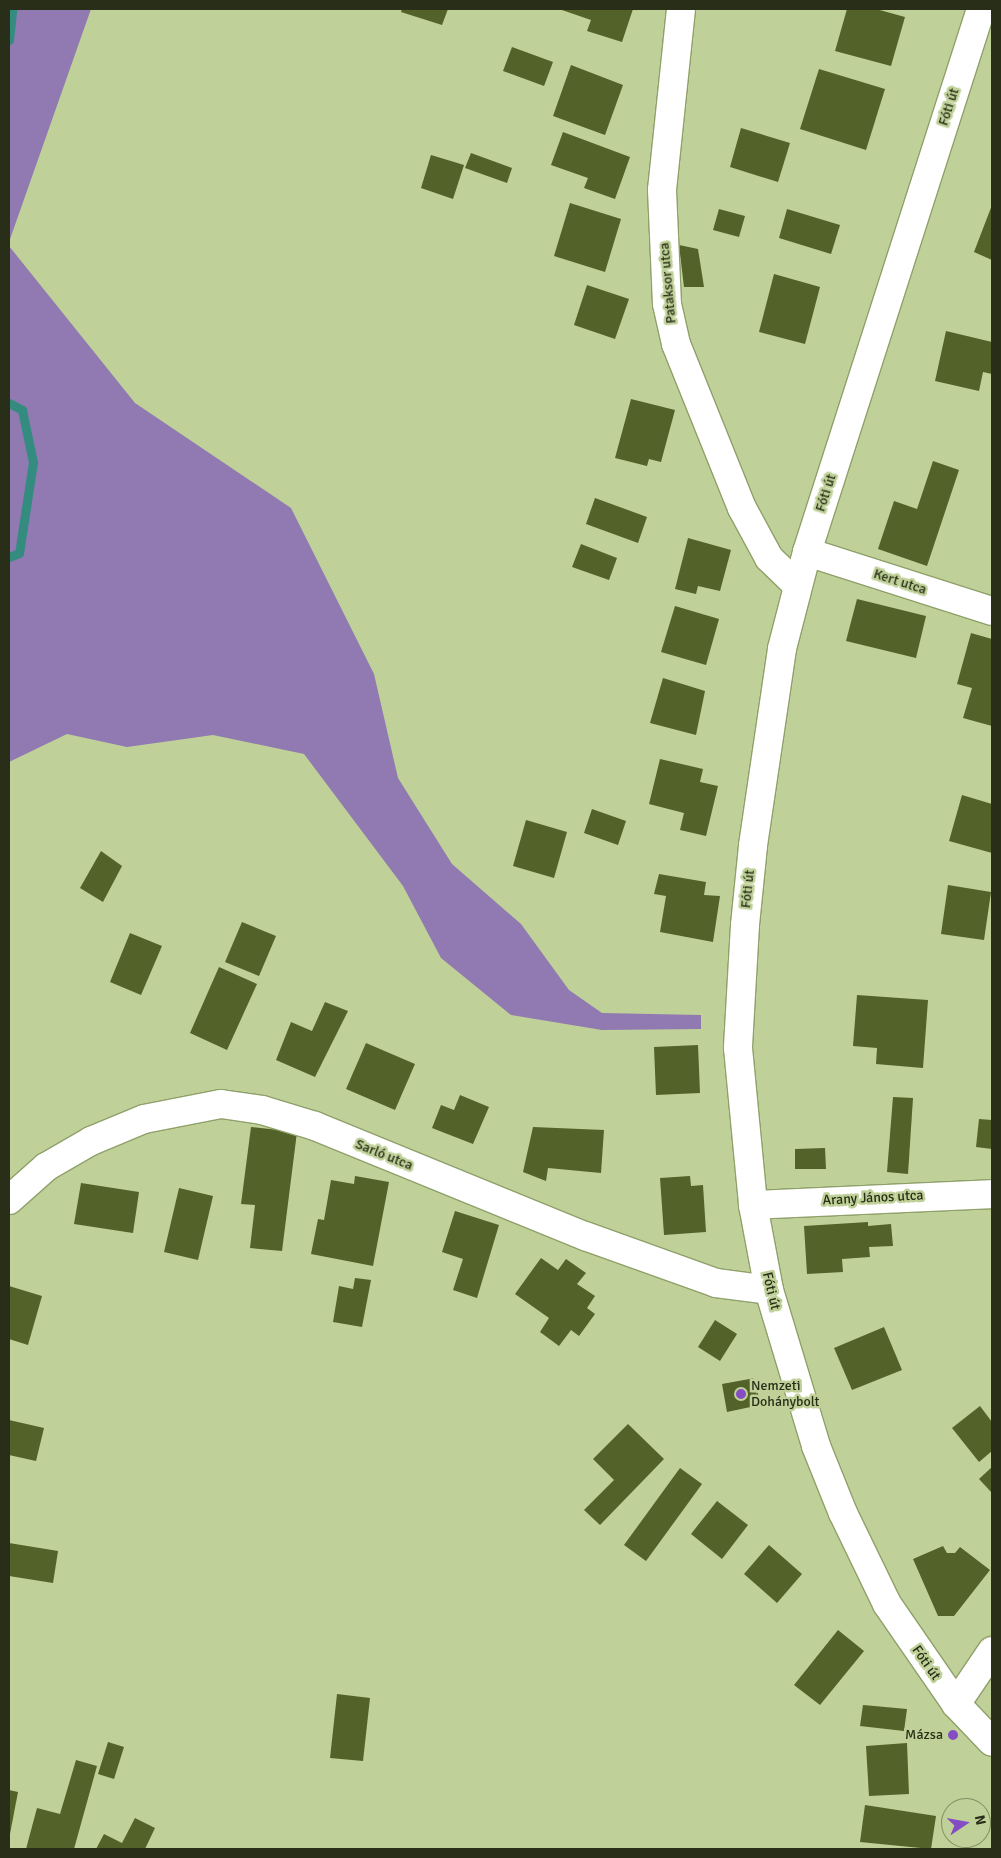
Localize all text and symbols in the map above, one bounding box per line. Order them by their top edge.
street label: Fóti út [935,86,963,128]
street label: Pataksor utca [656,242,680,324]
street label: Fóti út [812,472,840,514]
street label: Kert utca [871,566,929,598]
street label: Fóti út [738,869,758,909]
street label: Sarló utca [353,1136,415,1174]
street label: Arany János utca [822,1187,924,1209]
street label: Fóti út [758,1270,784,1312]
place label: Nemzeti Dohánybolt [751,1378,819,1410]
marker: Nemzeti Dohánybolt [735,1388,747,1400]
street label: Fóti út [908,1642,944,1684]
place label: Mázsa [905,1727,943,1743]
marker: Mázsa [947,1729,959,1741]
north arrow [941,1798,991,1848]
text: N [971,1813,990,1827]

